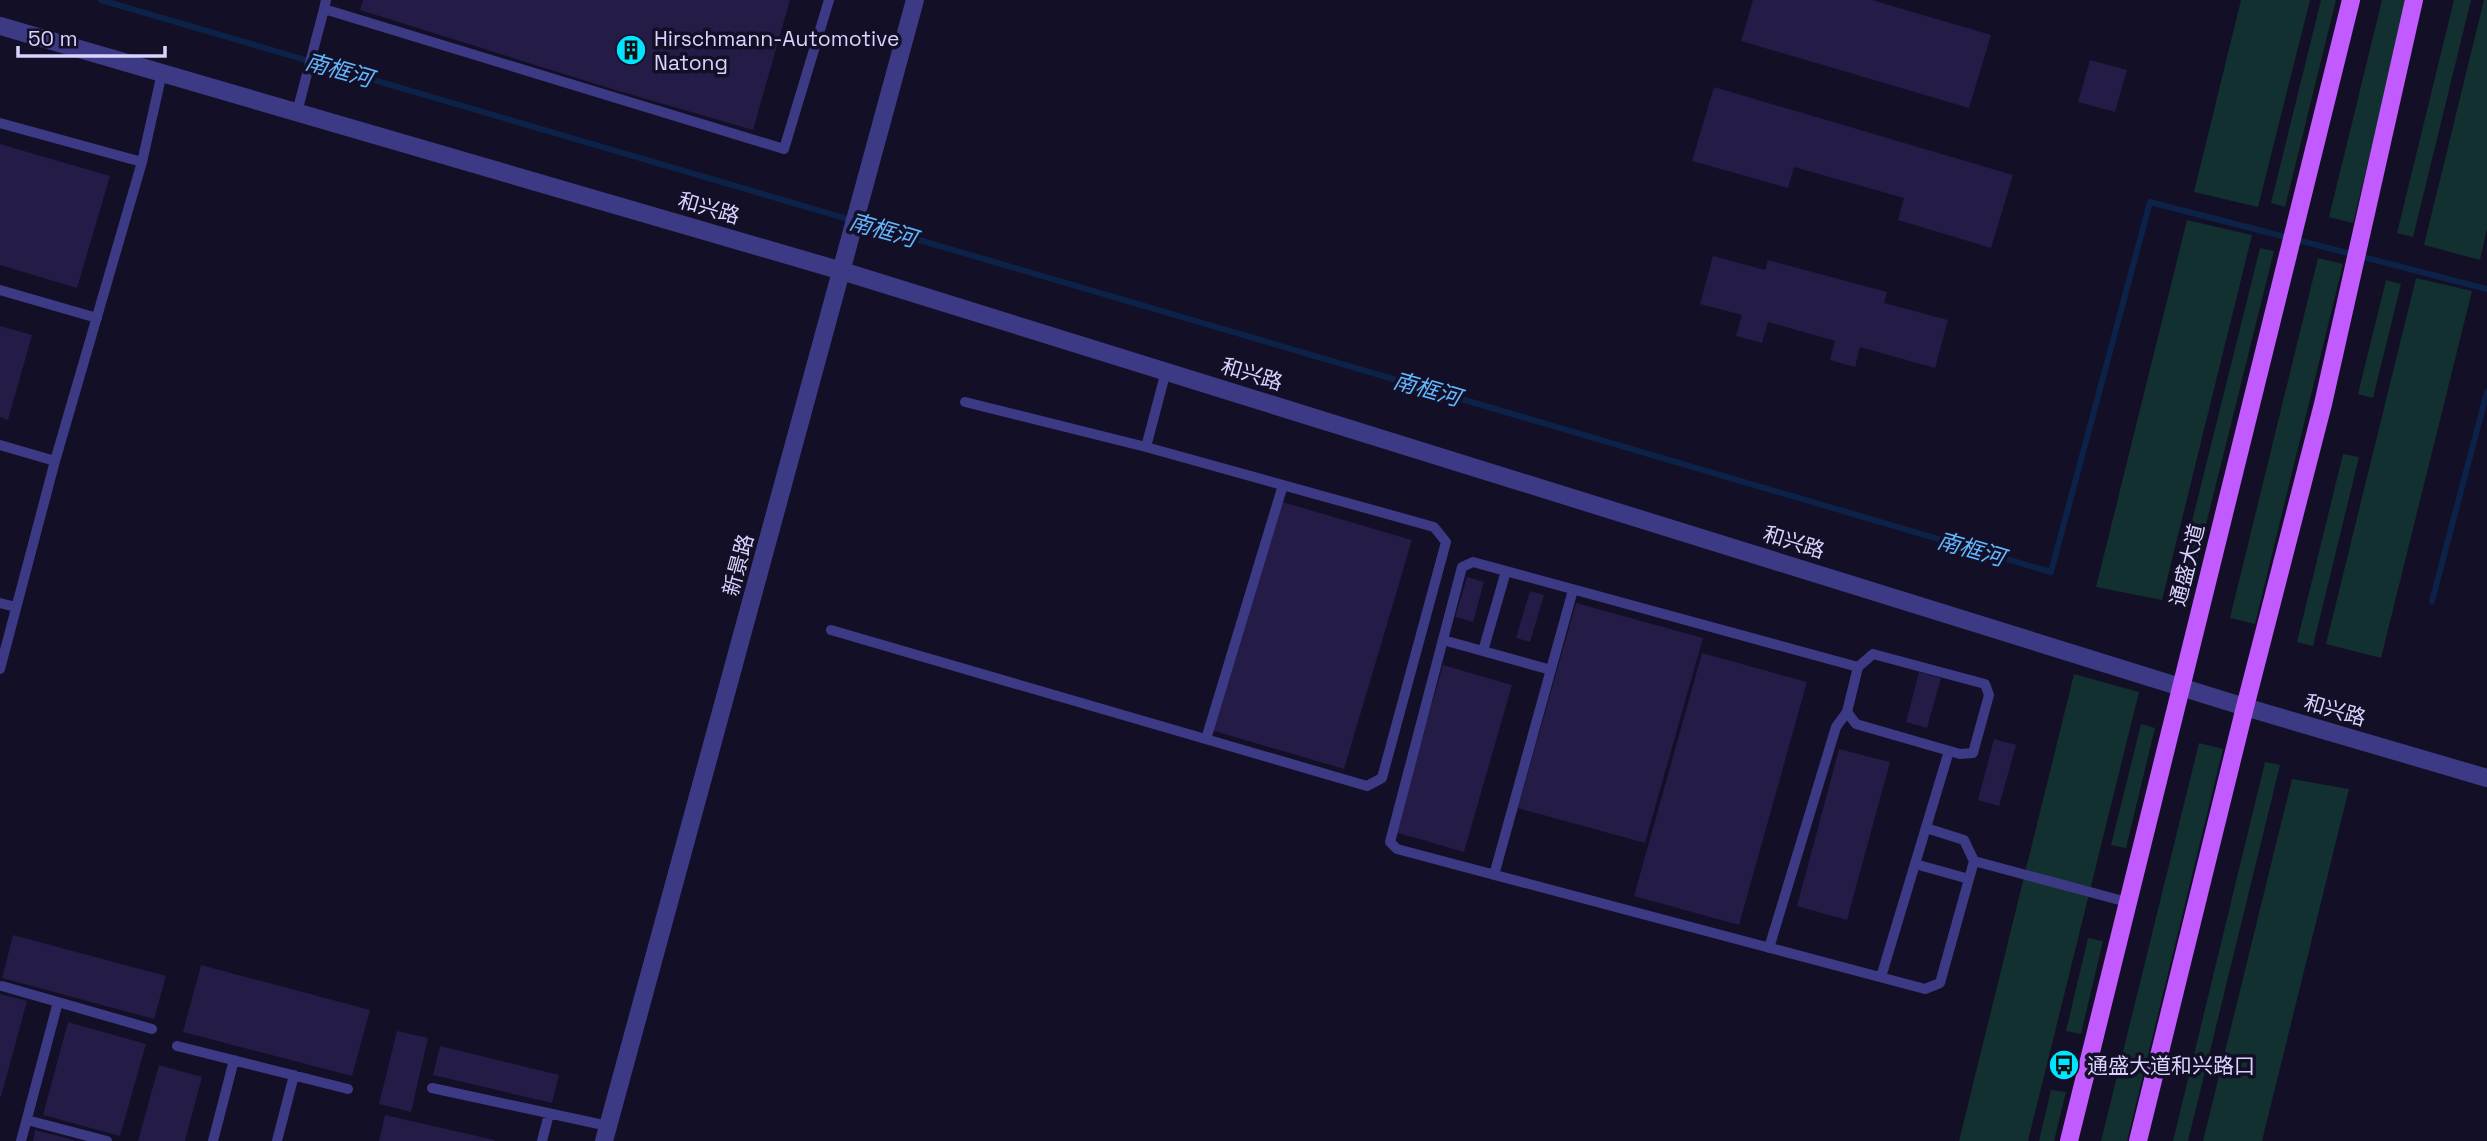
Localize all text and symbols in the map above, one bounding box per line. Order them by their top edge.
scale bar [18,14,164,58]
text: 50 m [28,25,78,52]
place label: Hirschmann-Automotive Natong [654,25,899,76]
building icon: Hirschmann-Automotive Natong [614,33,648,67]
water label: 南框河 [302,46,380,95]
street label: 和兴路 [675,186,743,230]
water label: 南框河 [846,206,924,255]
street label: 和兴路 [1218,352,1286,396]
water label: 南框河 [1390,365,1468,414]
street label: 和兴路 [1760,520,1828,564]
street label: 通盛大道 [2164,521,2210,609]
water label: 南框河 [1934,525,2012,574]
street label: 新景路 [717,531,759,599]
street label: 和兴路 [2301,688,2369,732]
bus stop icon: 通盛大道和兴路口 [2047,1048,2081,1082]
place label: 通盛大道和兴路口 [2087,1052,2255,1079]

